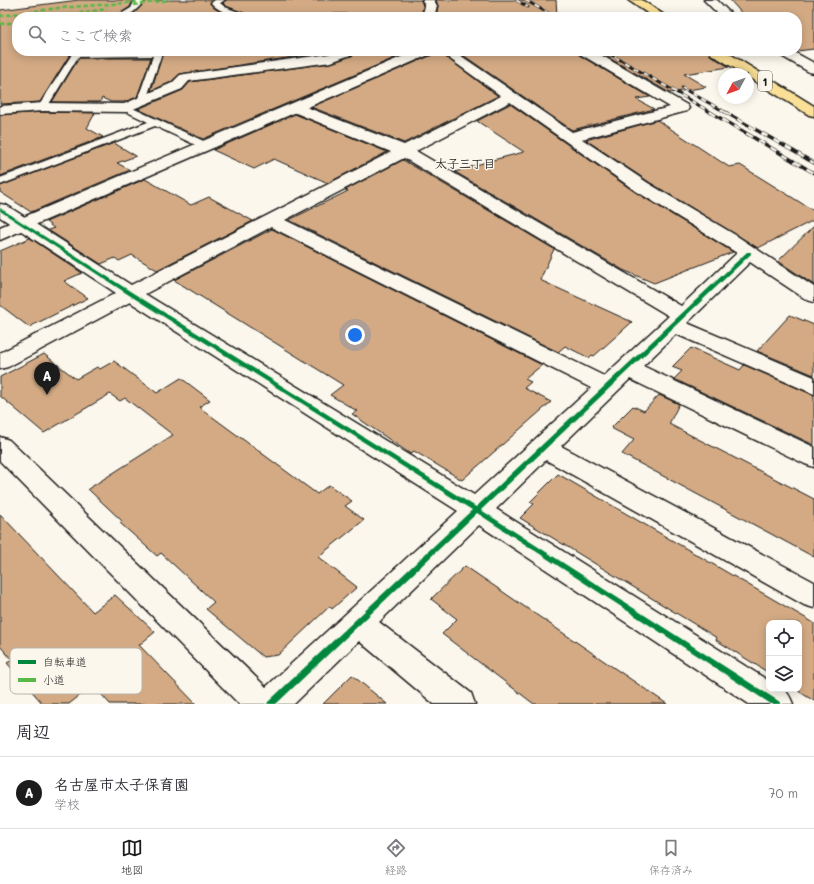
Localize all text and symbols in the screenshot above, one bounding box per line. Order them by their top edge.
search box [12,12,802,56]
icon: search [26,23,48,45]
text: ここで検索 [58,25,133,45]
north arrow [718,68,754,104]
road number: 1 [758,71,772,91]
district label: 太子三丁目 [435,155,495,171]
your location [345,325,365,345]
pin: A [34,362,60,395]
map controls [766,620,802,692]
button: locate [766,620,802,656]
legend [10,648,142,694]
text: 自転車道 [43,654,87,669]
button: layers [766,656,802,692]
text: 小道 [43,672,65,687]
text: 周辺 [16,720,50,742]
text: 名古屋市太子保育園 [54,774,189,794]
text: A [24,784,34,801]
text: 70 m [768,784,798,801]
text: 学校 [54,795,80,812]
tab: 地図 [121,837,143,877]
tab: 経路 [385,837,407,877]
tab: 保存済み [649,837,693,877]

